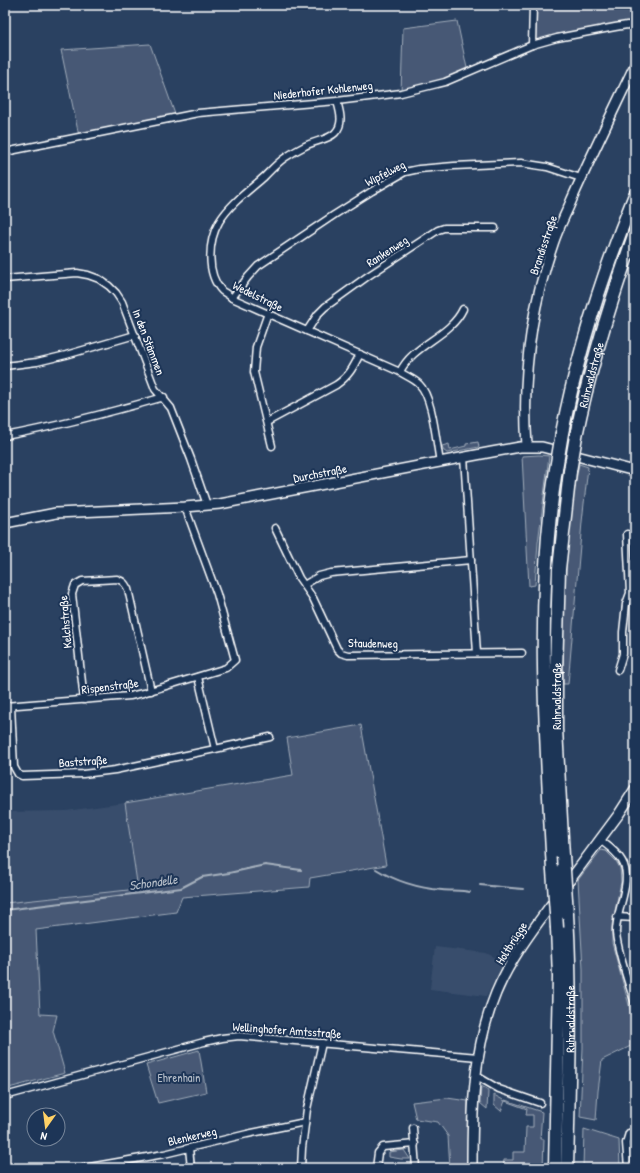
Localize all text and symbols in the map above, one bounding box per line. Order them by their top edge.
street label: Niederhofer Kohlenweg [273,76,373,104]
street label: Wipfelweg [362,156,408,190]
street label: Brandisstraße [525,213,561,277]
street label: Rankenweg [363,231,411,271]
street label: Wedelstraße [230,277,286,316]
street label: In den Stämmen [129,307,169,377]
street label: Ruhrwaldstraße [574,340,607,409]
street label: Durchstraße [292,459,348,486]
street label: Kelchstraße [54,595,76,649]
street label: Staudenweg [348,634,398,652]
street label: Ruhrwaldstraße [547,662,565,730]
street label: Rispenstraße [81,674,140,698]
street label: Baststraße [58,751,108,771]
water label: Schondelle [128,870,179,894]
street label: Holtbrügge [491,918,531,968]
street label: Ruhrwaldstraße [561,985,578,1053]
street label: Wellinghofer Amtsstraße [232,1018,342,1042]
park label: Ehrenhain [157,1069,201,1086]
north arrow [26,1107,66,1147]
street label: Blenkerweg [166,1122,218,1150]
text: N [39,1129,48,1144]

